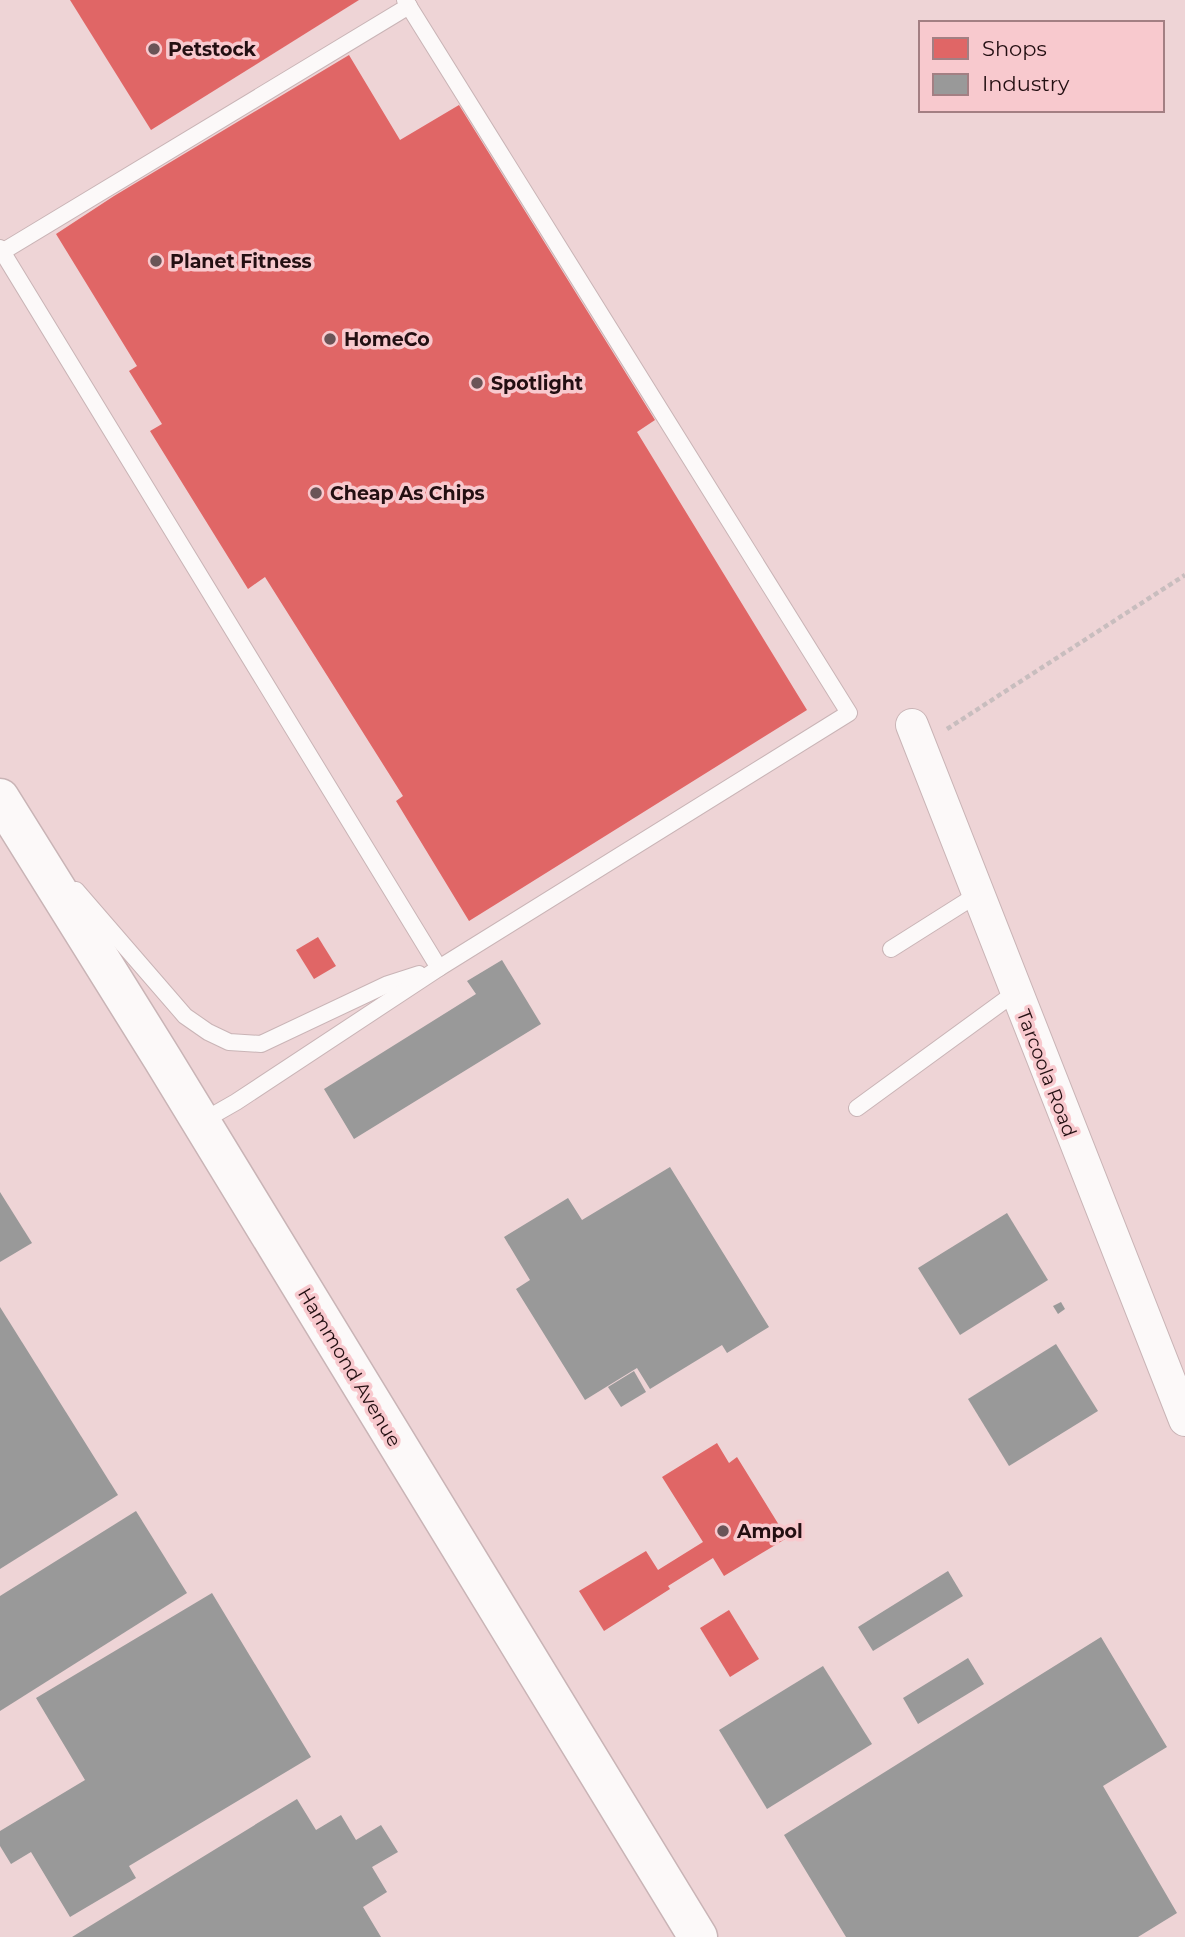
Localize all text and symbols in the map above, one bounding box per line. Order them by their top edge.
legend [919,21,1164,112]
text: Shops [982,36,1047,61]
place label: Petstock [168,38,257,61]
marker: Petstock [146,41,162,57]
text: Industry [982,71,1070,96]
place label: Planet Fitness [170,250,312,273]
marker: Planet Fitness [148,253,164,269]
place label: HomeCo [344,328,430,351]
marker: HomeCo [322,331,338,347]
place label: Spotlight [491,372,583,395]
marker: Spotlight [469,375,485,391]
place label: Cheap As Chips [330,482,485,505]
marker: Cheap As Chips [308,485,324,501]
street label: Tarcoola Road [1012,1006,1081,1140]
street label: Hammond Avenue [293,1284,406,1451]
place label: Ampol [736,1520,803,1543]
marker: Ampol [715,1523,731,1539]

